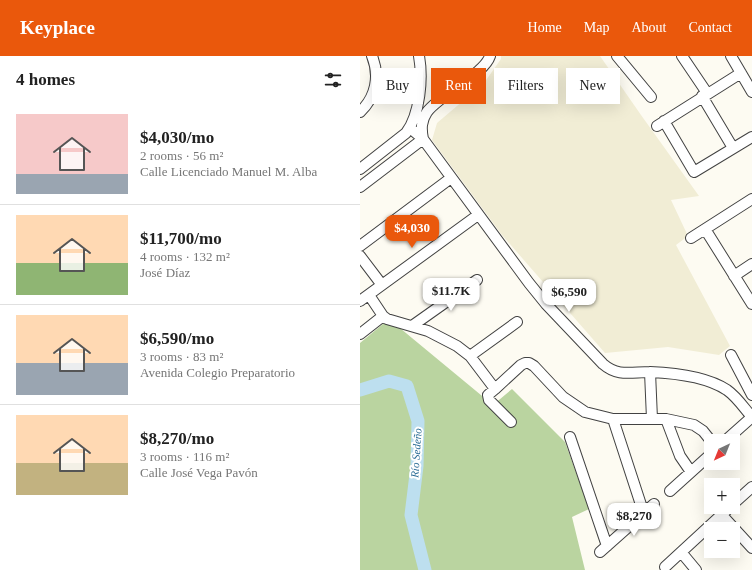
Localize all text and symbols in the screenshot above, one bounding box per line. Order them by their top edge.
text: Keyplace [20,17,95,38]
text: Home [528,20,562,35]
text: Map [584,20,609,35]
text: About [631,20,666,35]
text: Contact [688,20,732,35]
chip: Buy [372,68,423,104]
chip: Rent [431,68,486,104]
chip: Filters [494,68,558,104]
chip: New [566,68,620,104]
icon: filters [322,69,344,91]
text: 4 homes [16,70,75,89]
text: $4,030/mo [140,128,214,147]
icon: home [48,130,96,178]
text: 2 rooms · 56 m² [140,148,223,163]
text: Calle Licenciado Manuel M. Alba [140,164,317,179]
pin: $4,030 [379,215,445,249]
text: $4,030 [394,220,430,235]
text: $11,700/mo [140,229,222,248]
icon: home [48,231,96,279]
text: 4 rooms · 132 m² [140,249,230,264]
text: José Díaz [140,265,190,280]
pin: $11.7K [418,278,484,312]
pin: $6,590 [536,279,602,313]
text: $11.7K [432,283,470,298]
text: $6,590 [551,284,587,299]
text: $6,590/mo [140,329,214,348]
icon: home [48,331,96,379]
text: 3 rooms · 83 m² [140,349,223,364]
text: Avenida Colegio Preparatorio [140,365,295,380]
water label: Río Sedeño [408,427,424,479]
text: $8,270/mo [140,429,214,448]
icon: home [48,431,96,479]
north arrow [704,434,740,470]
map controls [704,434,740,558]
text: 3 rooms · 116 m² [140,449,229,464]
text: Calle José Vega Pavón [140,465,258,480]
button: + [704,478,740,514]
pin: $8,270 [601,503,667,537]
text: $8,270 [616,508,652,523]
button: − [704,522,740,558]

